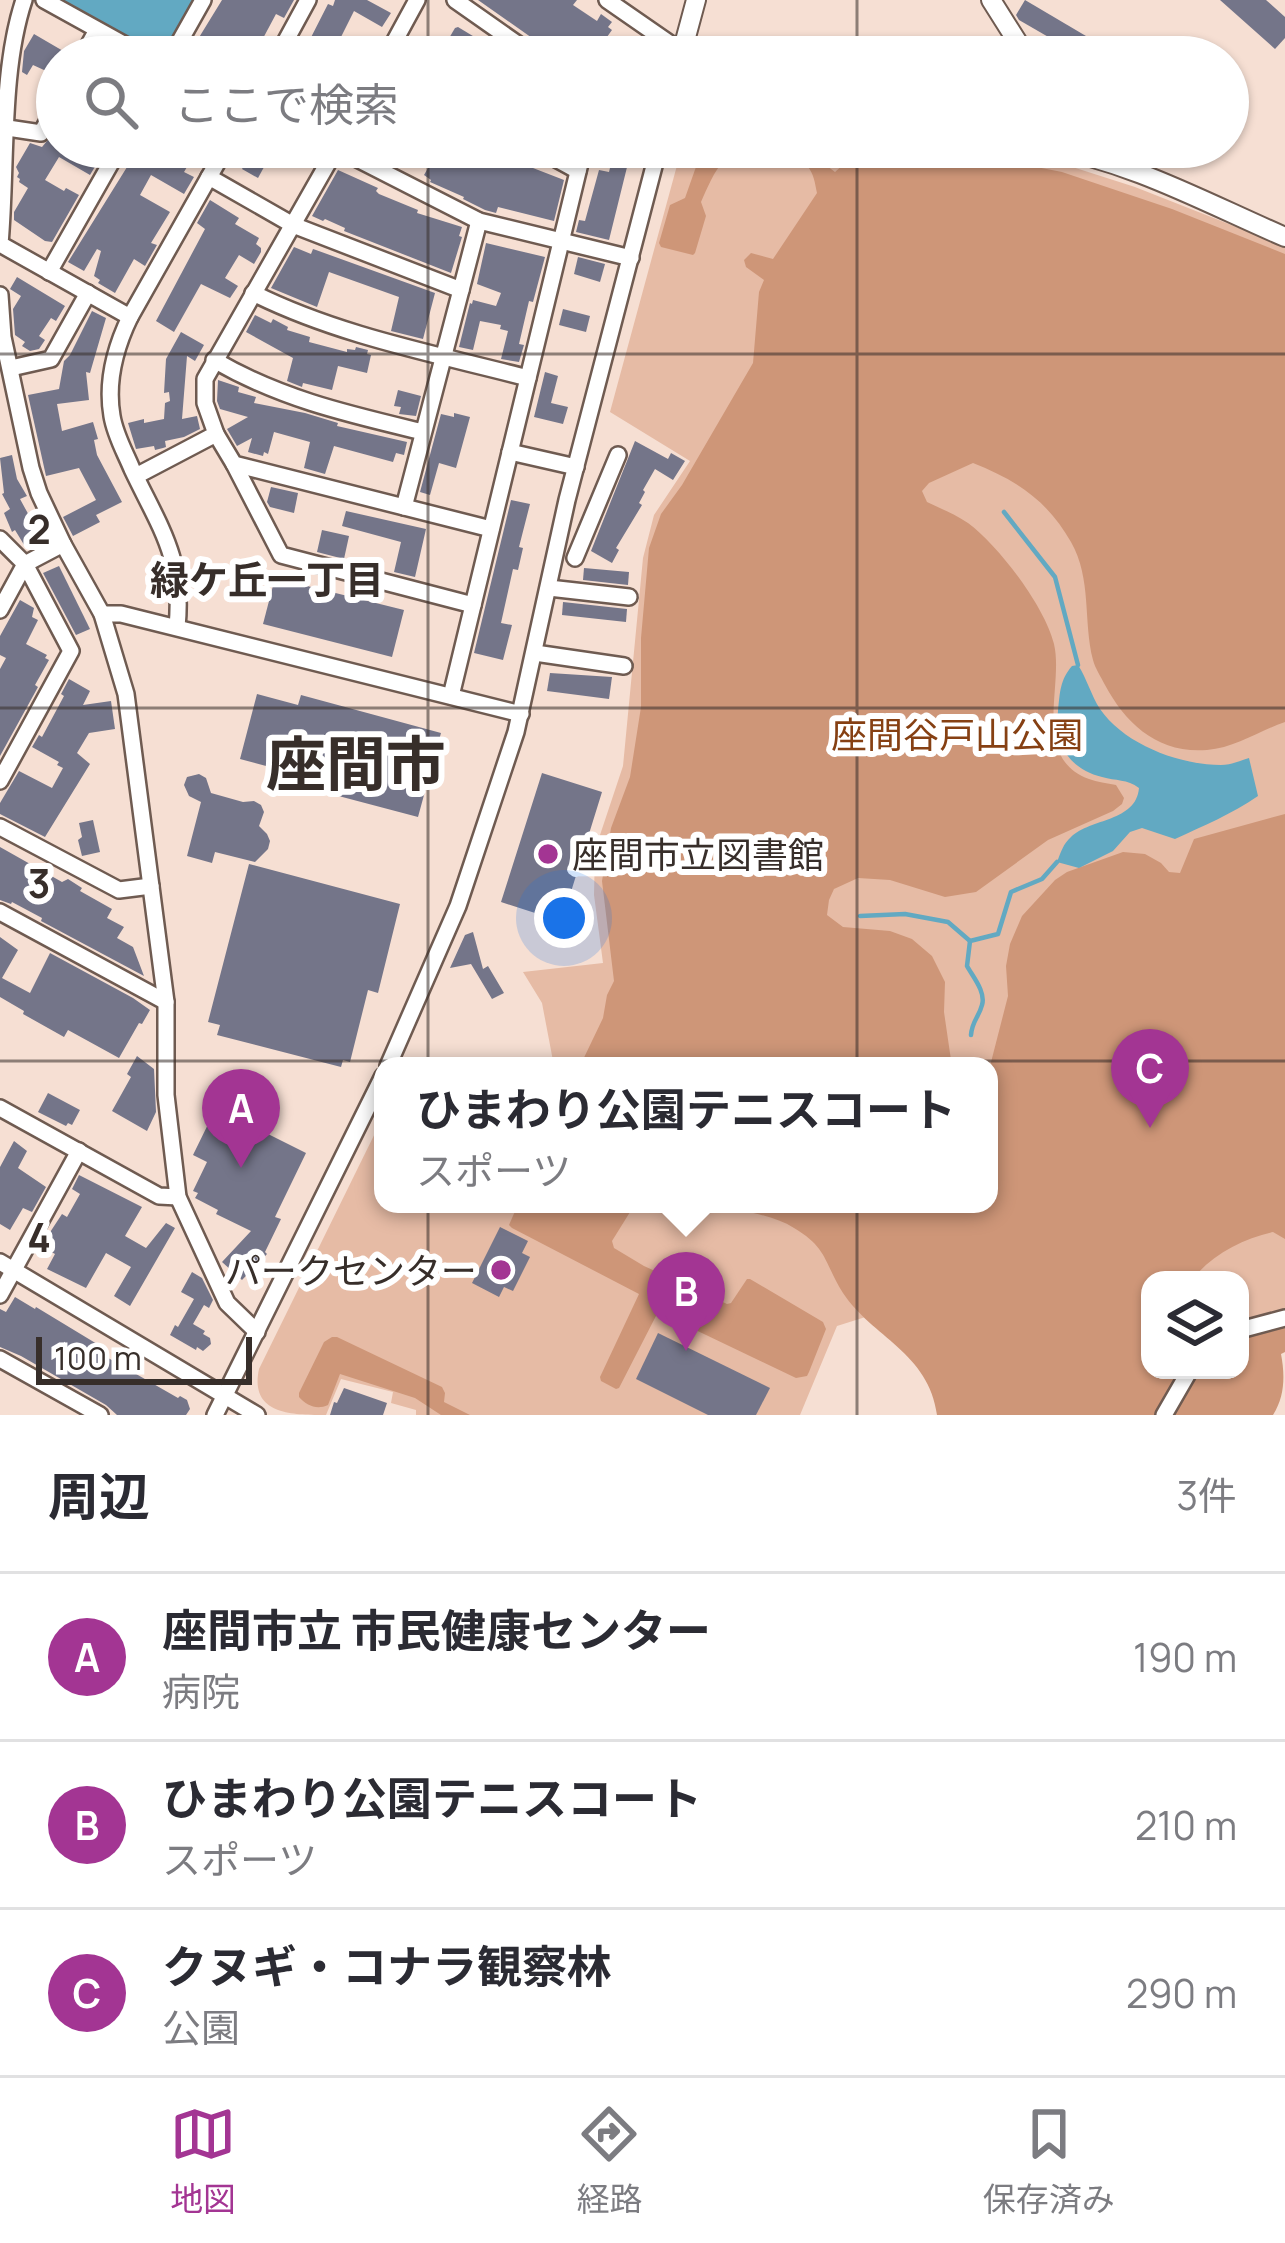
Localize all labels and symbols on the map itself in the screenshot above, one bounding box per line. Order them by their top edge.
text: 2 [27,502,51,556]
district label: 緑ケ丘一丁目 [150,552,384,606]
park label: 座間谷戸山公園 [831,710,1083,759]
district label: 座間市 [266,722,446,804]
place label: 座間市立図書館 [572,830,824,879]
marker: 座間市立図書館 [535,841,561,867]
text: 3 [28,856,50,910]
your location [534,888,594,948]
pin: C [1111,1029,1189,1128]
pin: A [202,1069,280,1168]
text: 4 [27,1210,51,1264]
place label: パークセンター [225,1246,477,1295]
pin: B [647,1252,725,1351]
marker: パークセンター [488,1257,514,1283]
scale bar [36,1331,252,1384]

